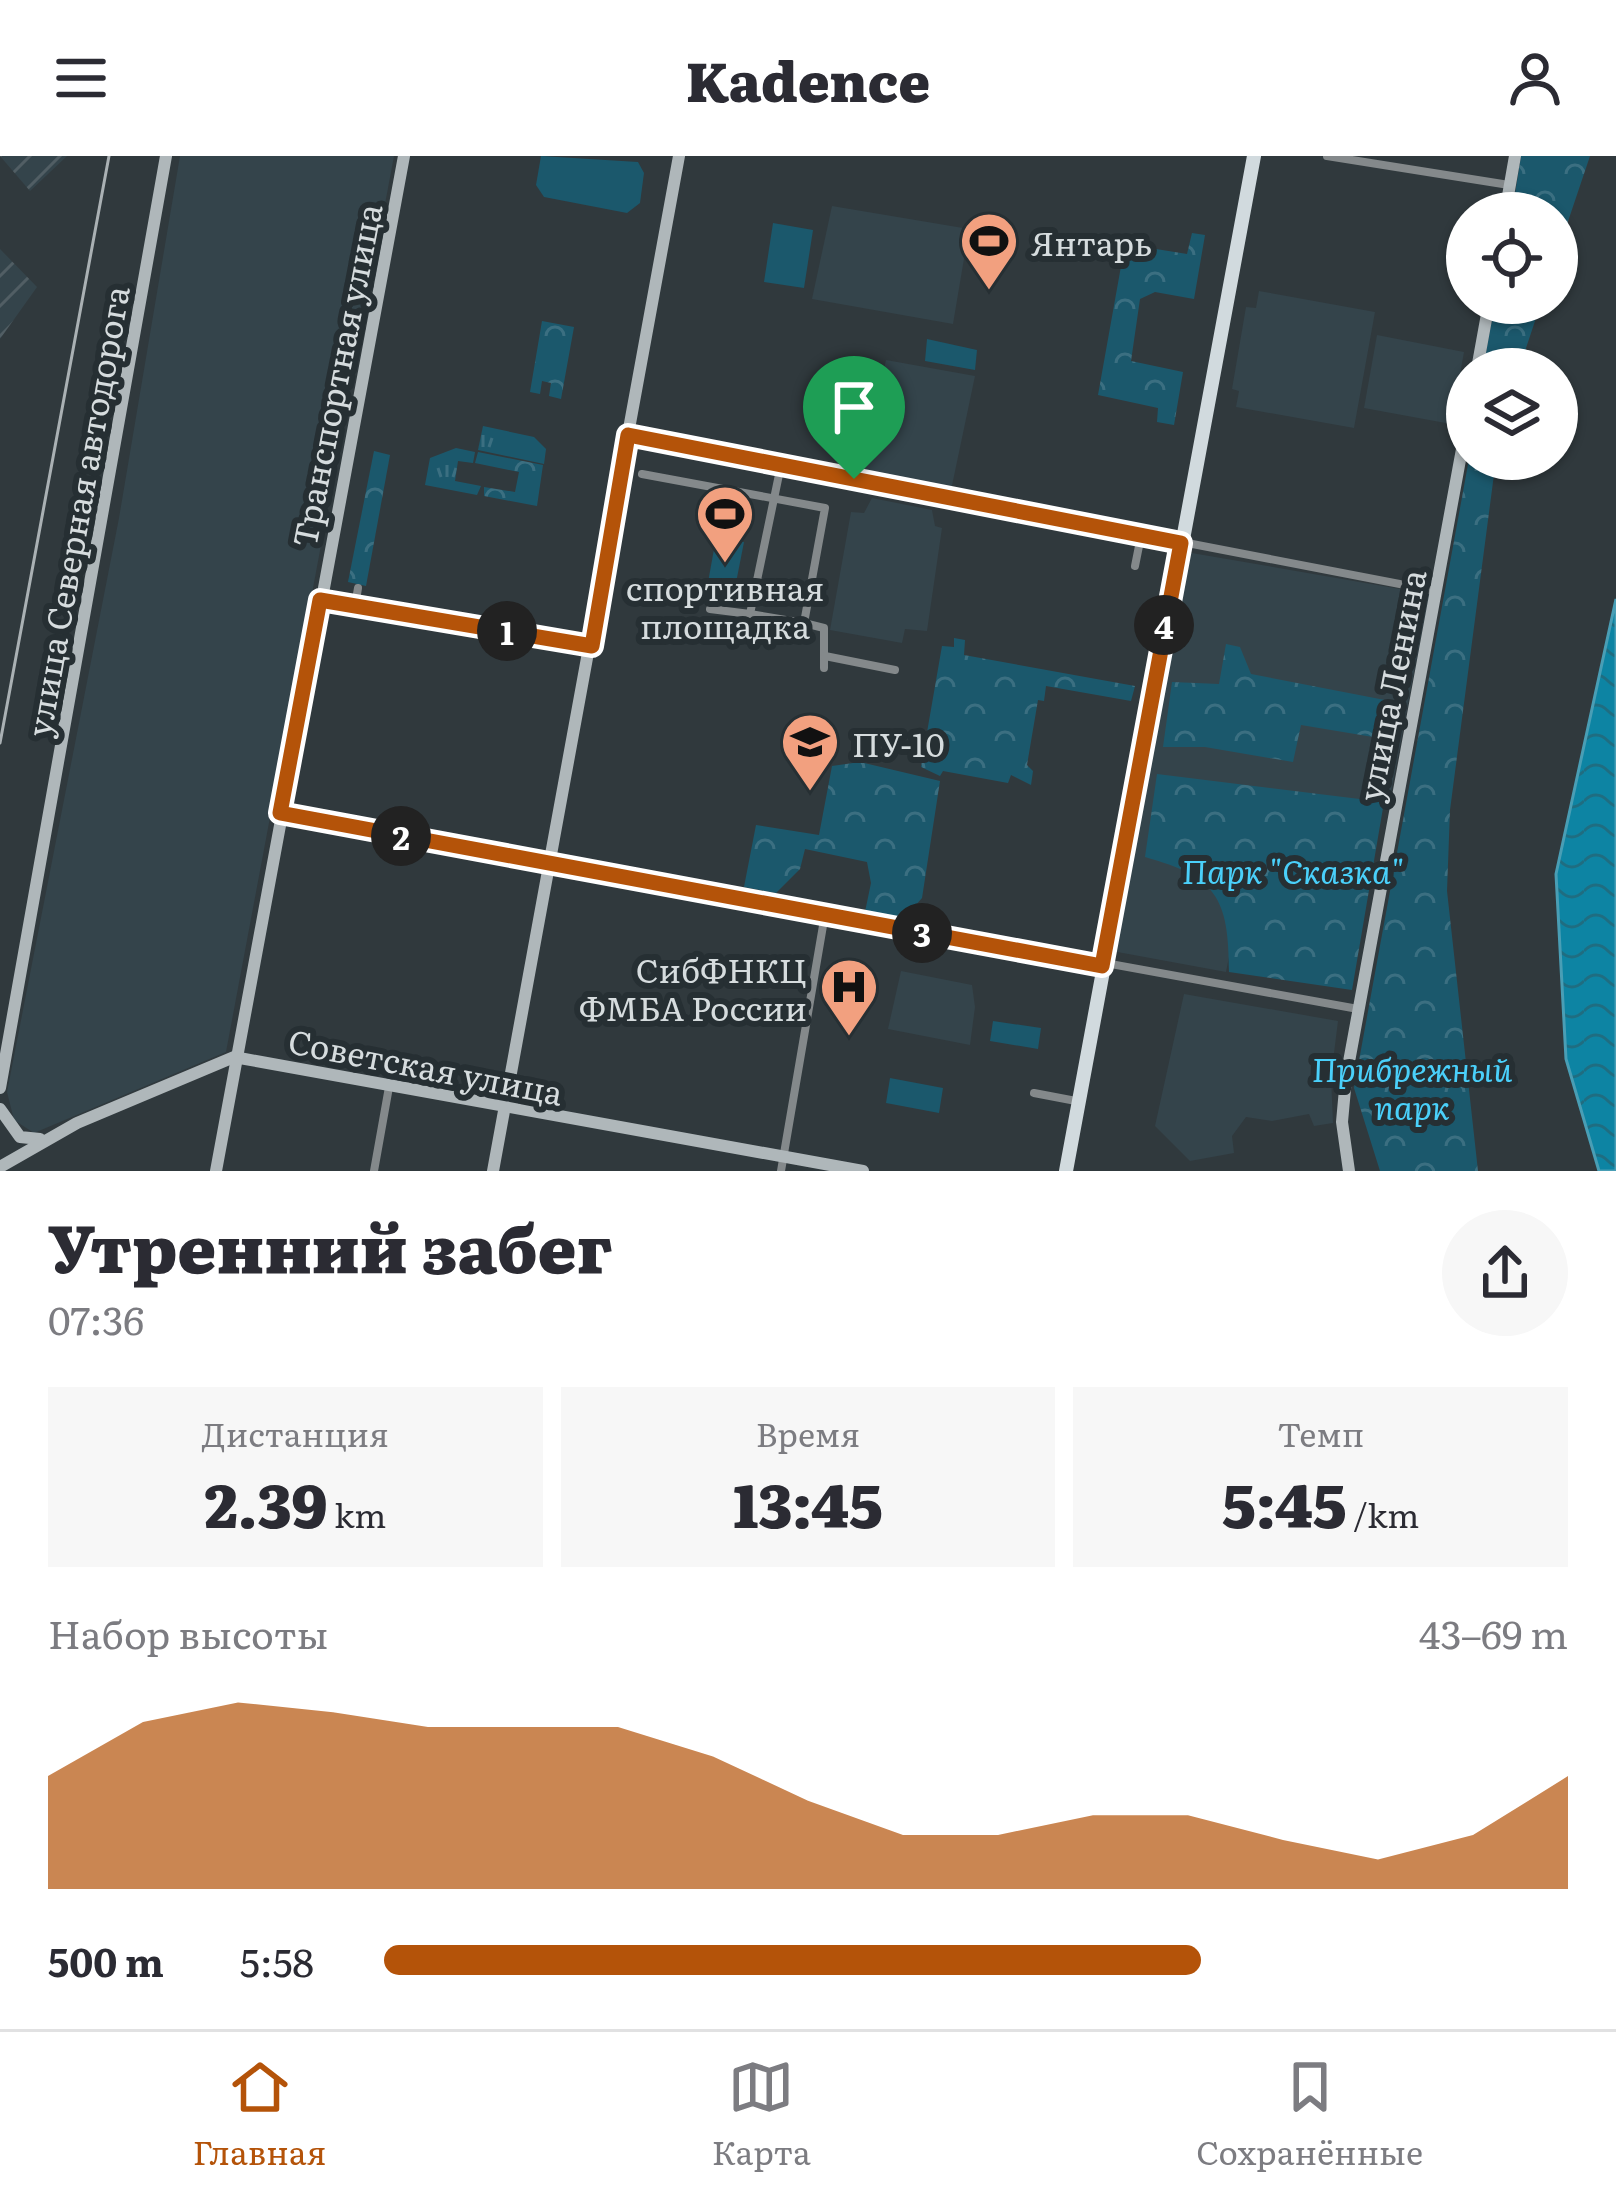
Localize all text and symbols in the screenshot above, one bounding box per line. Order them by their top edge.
text: Kadence [686,38,930,119]
icon: menu [48,45,114,111]
icon: person [1502,45,1568,111]
map controls [1446,192,1578,480]
button: locate [1446,192,1578,324]
street label: Транспортная улица [278,199,392,551]
sports icon: Янтарь [958,210,1020,292]
place label: Янтарь [1031,217,1152,266]
street label: улица Северная автодорога [12,281,140,740]
button: layers [1446,348,1578,480]
pin [803,356,905,479]
icon: arrive [821,374,887,440]
sports icon: спортивная площадка [694,483,756,565]
place label: спортивная площадка [626,562,824,649]
street label: улица Ленина [1343,565,1437,805]
pin: 4 [1134,595,1194,655]
text: 4 [1154,600,1174,649]
pin: 1 [477,601,537,661]
text: 1 [500,606,514,655]
school or university icon: ПУ-10 [779,711,841,793]
place label: ПУ-10 [852,718,944,767]
pin: 2 [371,806,431,866]
text: 2 [392,811,410,860]
park label: Парк "Сказка" [1182,845,1404,894]
pin: 3 [892,903,952,963]
text: 3 [913,908,931,957]
place label: СибФНКЦ ФМБА России [579,944,807,1031]
hospital icon: СибФНКЦ ФМБА России [818,956,880,1038]
street label: Советская улица [285,1014,568,1116]
park label: Прибрежный парк [1312,1043,1513,1130]
text: Утренний забег [48,1195,612,1293]
button: share [1442,1210,1568,1336]
text: 07:36 [48,1289,144,1347]
text: Дистанция [202,1408,389,1457]
text: Время [756,1408,860,1457]
text: Темп [1277,1408,1364,1457]
text: 2.39 [204,1457,328,1546]
text: 13:45 [733,1457,883,1546]
text: 5:45 [1222,1457,1347,1546]
text: km [328,1489,386,1538]
text: /km [1347,1489,1419,1538]
text: Набор высоты [48,1603,329,1661]
text: 43–69 m [1419,1603,1568,1661]
text: 500 m [48,1931,164,1989]
text: 5:58 [240,1931,314,1989]
tab: Главная [193,2054,326,2175]
tab: Карта [712,2054,811,2175]
tab: Сохранённые [1196,2054,1423,2175]

